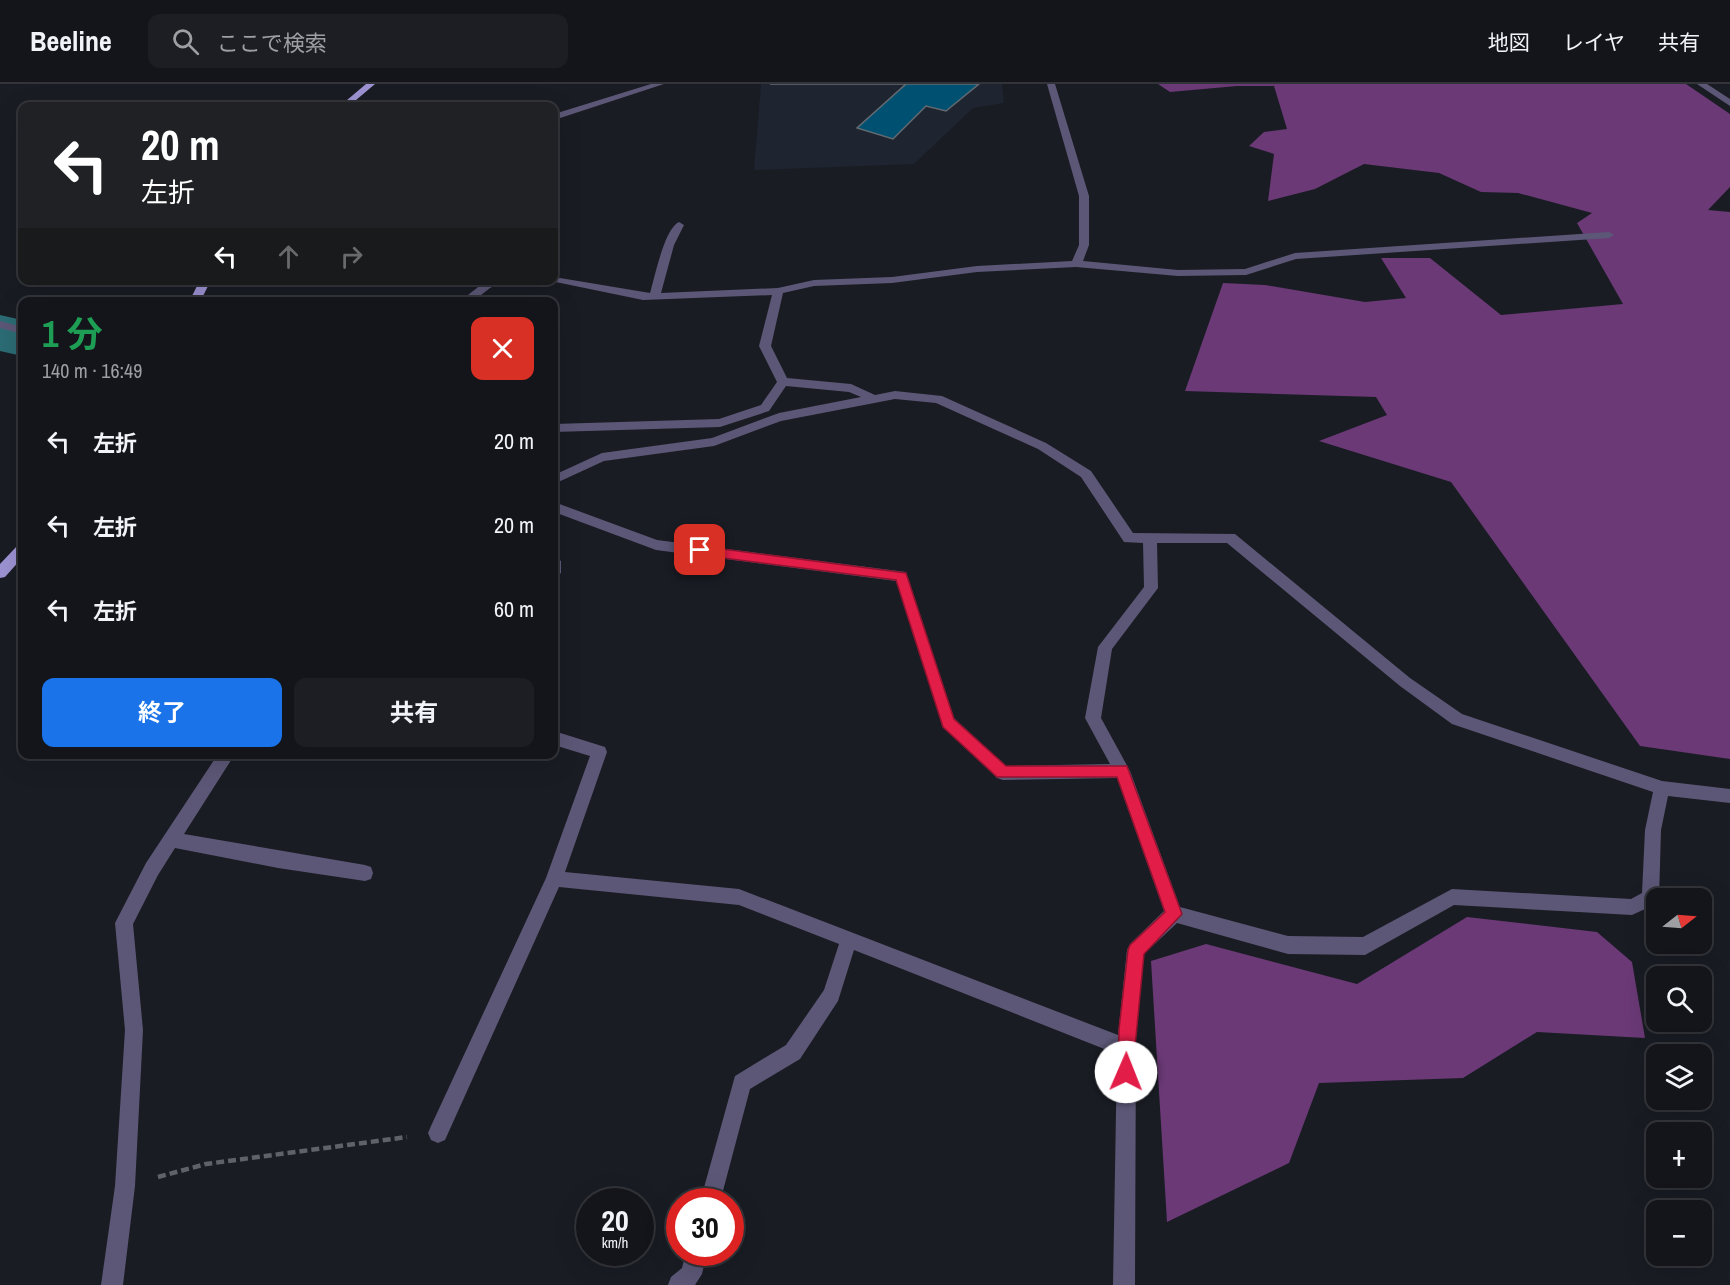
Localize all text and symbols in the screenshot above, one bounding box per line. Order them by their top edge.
search box [148,14,568,68]
text: Beeline [30,22,112,60]
icon: search [169,25,202,58]
text: ここで検索 [217,28,327,58]
text: 地図 [1488,28,1530,57]
text: レイヤ [1563,28,1625,57]
text: 共有 [1658,28,1700,57]
text: 20 m [141,117,220,173]
icon: left [42,126,120,204]
text: 左折 [141,174,195,210]
icon: left [209,240,242,273]
icon: ahead [272,240,305,273]
icon: right [335,240,368,273]
text: 1 分 [42,310,103,358]
button: close [471,317,534,380]
text: 140 m · 16:49 [42,357,142,384]
icon: left [42,425,75,458]
text: 20 m [494,426,534,456]
text: 左折 [93,428,137,458]
icon: left [42,509,75,542]
text: 20 m [494,510,534,540]
text: 左折 [93,512,137,542]
pin [674,524,725,575]
icon: arrive [683,533,716,566]
icon: left [42,593,75,626]
text: 60 m [494,594,534,624]
text: 左折 [93,596,137,626]
button: 終了 [42,678,282,747]
button: 共有 [294,678,534,747]
north arrow [1646,888,1712,954]
map controls [1646,888,1712,1266]
button: search [1646,966,1712,1032]
position arrow [1094,1040,1158,1104]
button: layers [1646,1044,1712,1110]
button: + [1646,1122,1712,1188]
speed limit sign: 30 [666,1188,744,1266]
text: 20 [601,1200,629,1240]
button: − [1646,1200,1712,1266]
text: km/h [602,1232,628,1253]

